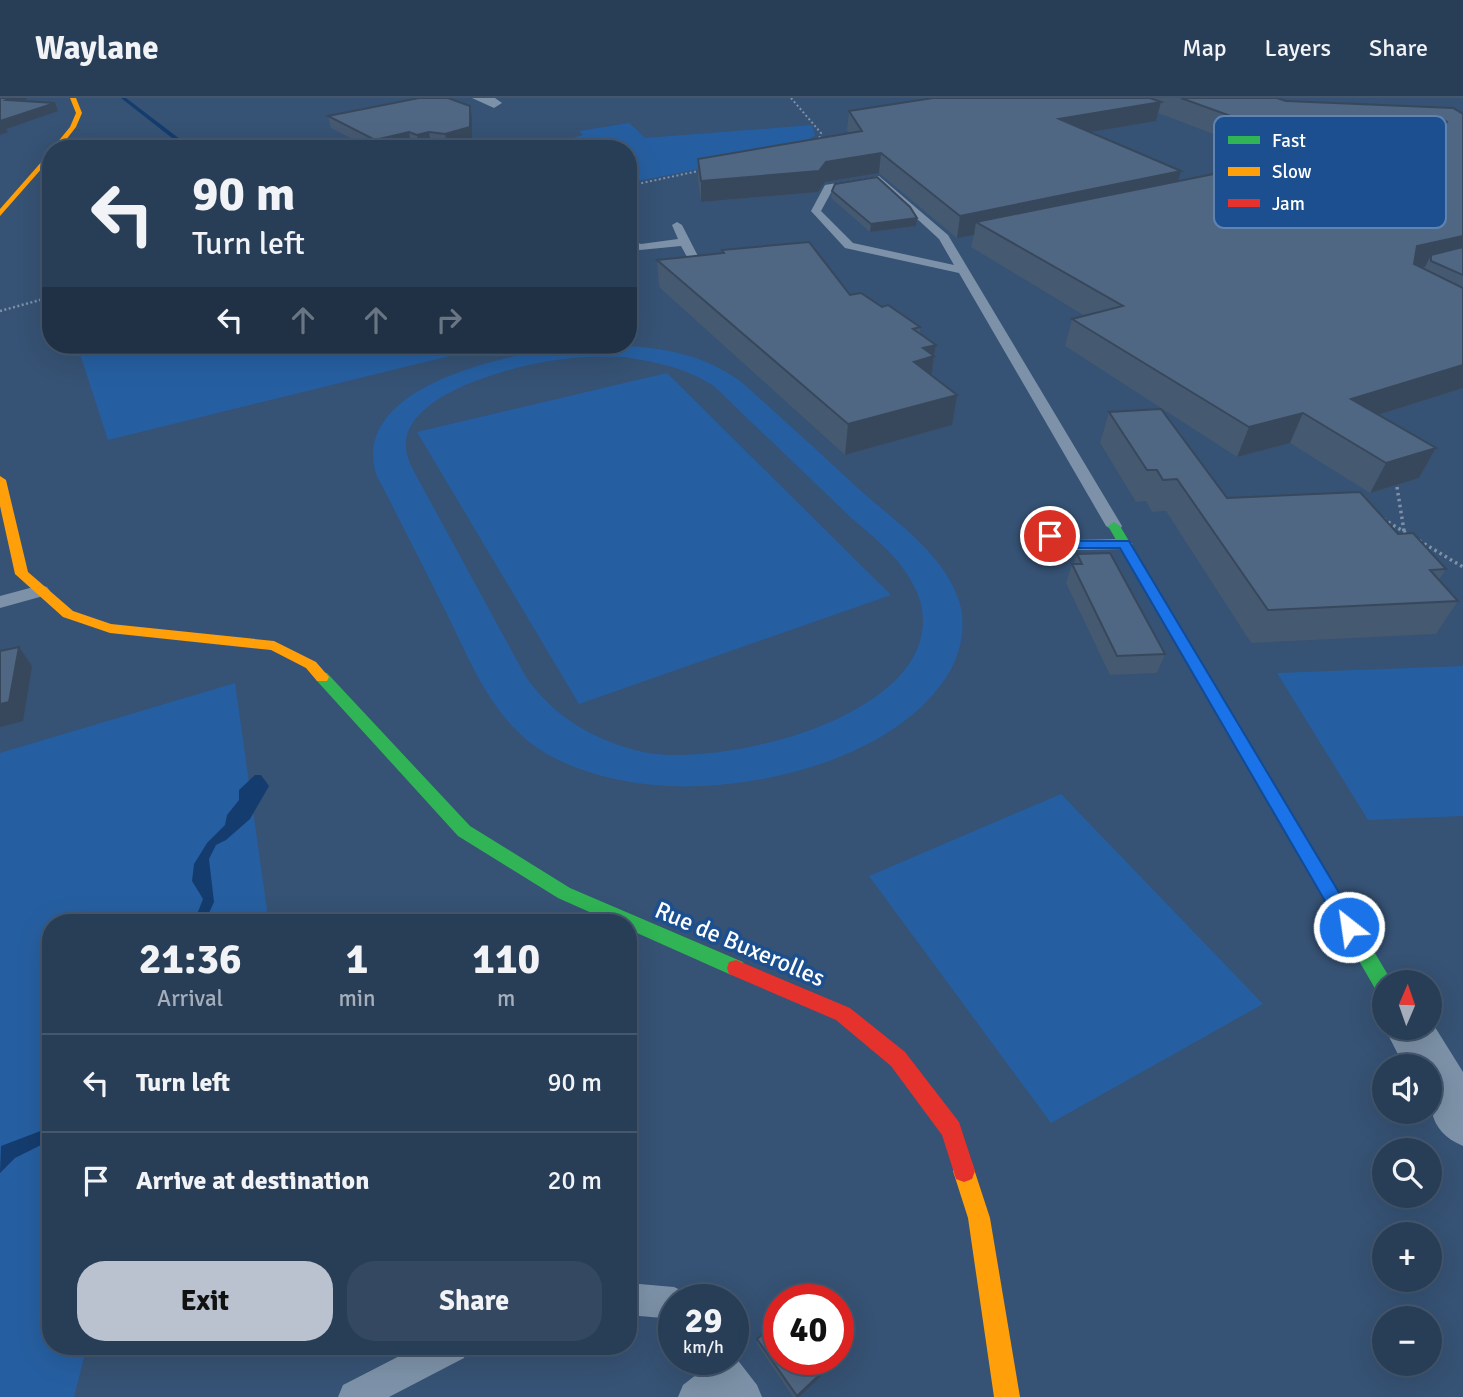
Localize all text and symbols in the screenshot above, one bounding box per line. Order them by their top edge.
text: Waylane [35,28,159,69]
text: Map [1182,33,1227,63]
text: Layers [1265,33,1331,63]
text: Share [1369,33,1428,63]
legend [1214,116,1446,228]
text: Fast [1272,129,1306,153]
text: Slow [1272,160,1312,184]
text: 90 m [192,164,295,224]
icon: left [77,168,168,259]
text: Jam [1272,192,1305,216]
text: Turn left [192,224,305,263]
icon: left [211,301,249,339]
icon: ahead [284,301,322,339]
icon: ahead [357,301,395,339]
icon: right [430,301,468,339]
pin [1020,506,1080,566]
icon: arrive [1031,517,1069,555]
position arrow [1312,890,1386,964]
street label: Rue de Buxerolles [651,895,829,993]
text: 21:36 [139,934,242,985]
text: 1 [346,934,368,985]
text: 110 [472,934,540,985]
north arrow [1372,970,1442,1040]
map controls [1372,970,1442,1376]
text: Arrival [157,984,223,1013]
text: min [338,984,376,1013]
text: m [497,984,515,1013]
button: sound [1372,1054,1442,1124]
icon: left [77,1064,115,1102]
text: Turn left [136,1067,230,1099]
text: 90 m [547,1067,602,1099]
button: search [1372,1138,1442,1208]
icon: arrive [77,1162,115,1200]
text: Arrive at destination [136,1165,369,1197]
text: 20 m [547,1165,602,1197]
button: + [1372,1222,1442,1292]
button: Exit [77,1261,333,1341]
button: Share [347,1261,602,1341]
speed limit sign: 40 [763,1284,854,1375]
text: 29 [685,1299,722,1342]
button: − [1372,1306,1442,1376]
text: km/h [683,1336,724,1358]

